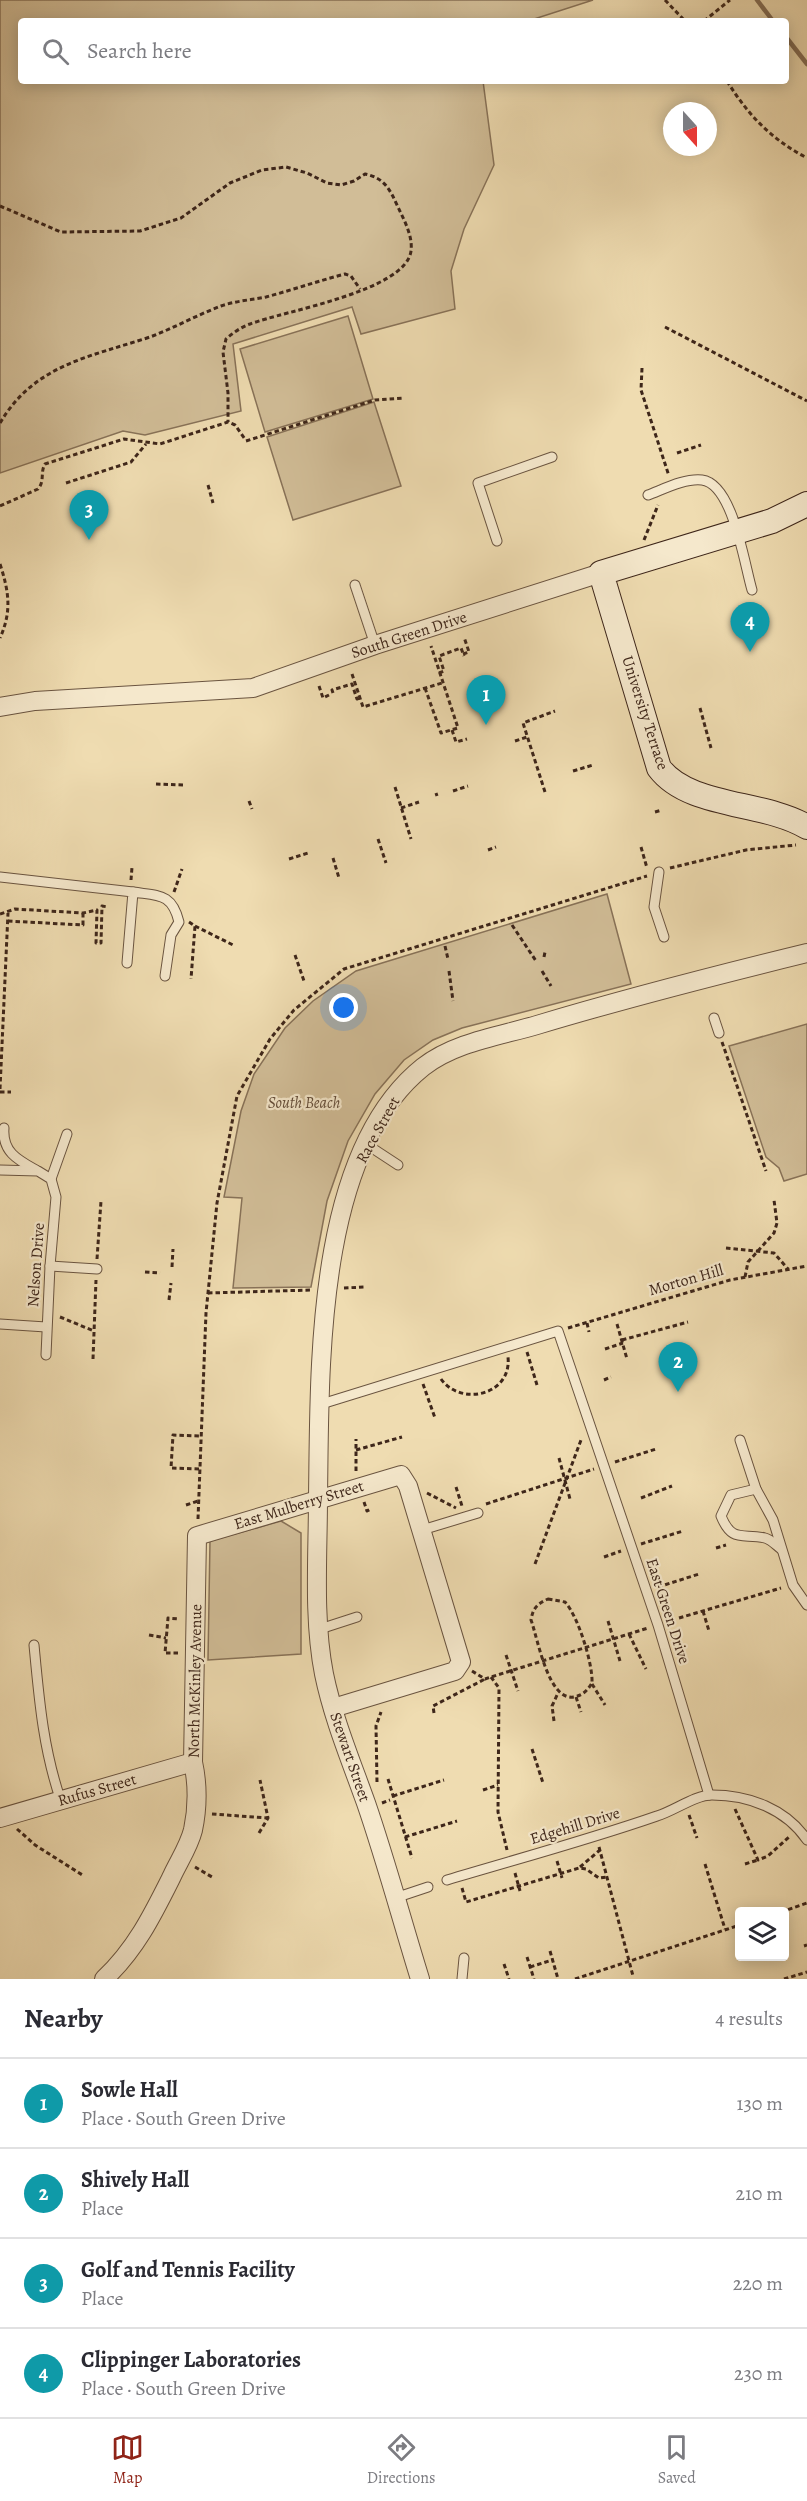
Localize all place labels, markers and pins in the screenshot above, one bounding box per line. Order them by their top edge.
pin: 3 [70,490,109,540]
pin: 4 [730,602,770,652]
pin: 1 [466,676,506,725]
pin: 2 [658,1342,698,1392]

